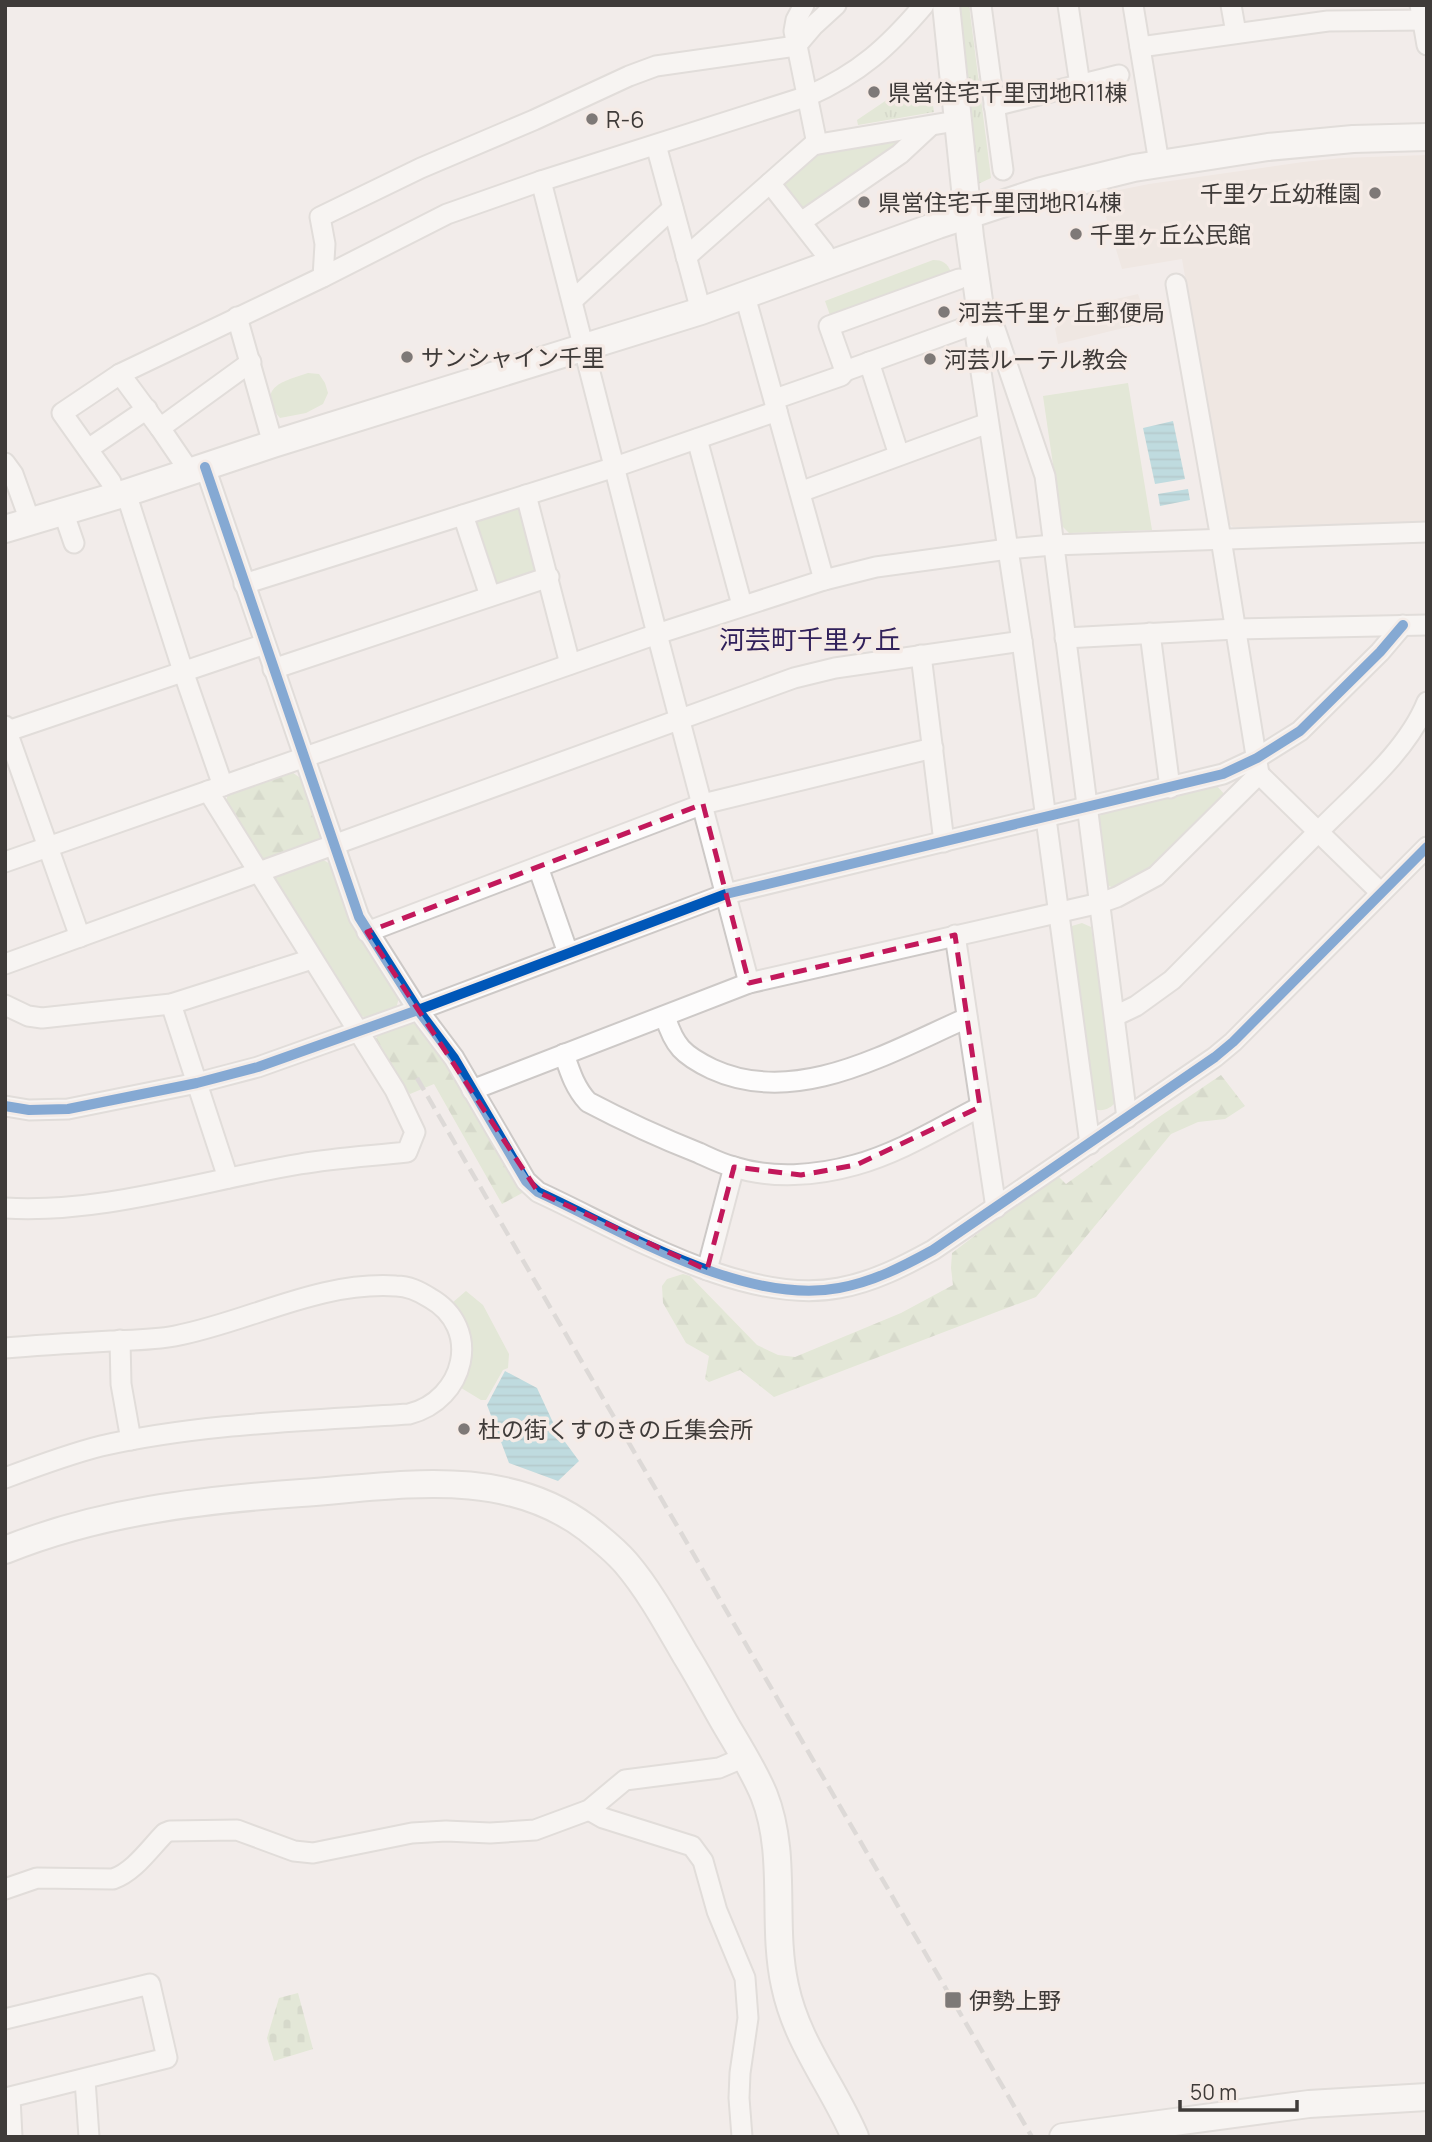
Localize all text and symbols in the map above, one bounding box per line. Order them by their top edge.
place label: 県営住宅千里団地R11棟 [888,76,1127,108]
marker: 県営住宅千里団地R11棟 [866,84,882,100]
place label: R-6 [606,103,644,135]
marker: R-6 [584,111,600,127]
place label: 千里ケ丘幼稚園 [1200,177,1361,209]
marker: 千里ケ丘幼稚園 [1367,185,1383,201]
place label: 県営住宅千里団地R14棟 [878,186,1122,218]
marker: 県営住宅千里団地R14棟 [856,194,872,210]
place label: 千里ヶ丘公民館 [1090,218,1251,250]
marker: 千里ヶ丘公民館 [1068,226,1084,242]
place label: 河芸千里ヶ丘郵便局 [958,296,1165,328]
marker: 河芸千里ヶ丘郵便局 [936,304,952,320]
place label: サンシャイン千里 [421,341,605,373]
place label: 河芸ルーテル教会 [944,343,1128,375]
marker: サンシャイン千里 [399,349,415,365]
marker: 河芸ルーテル教会 [922,351,938,367]
district label: 河芸町千里ヶ丘 [719,621,901,657]
place label: 杜の街くすのきの丘集会所 [478,1413,753,1445]
marker: 杜の街くすのきの丘集会所 [456,1421,472,1437]
place label: 伊勢上野 [969,1984,1061,2016]
marker: 伊勢上野 [943,1990,963,2010]
scale bar [1180,2068,1297,2112]
text: 50 m [1190,2078,1237,2106]

